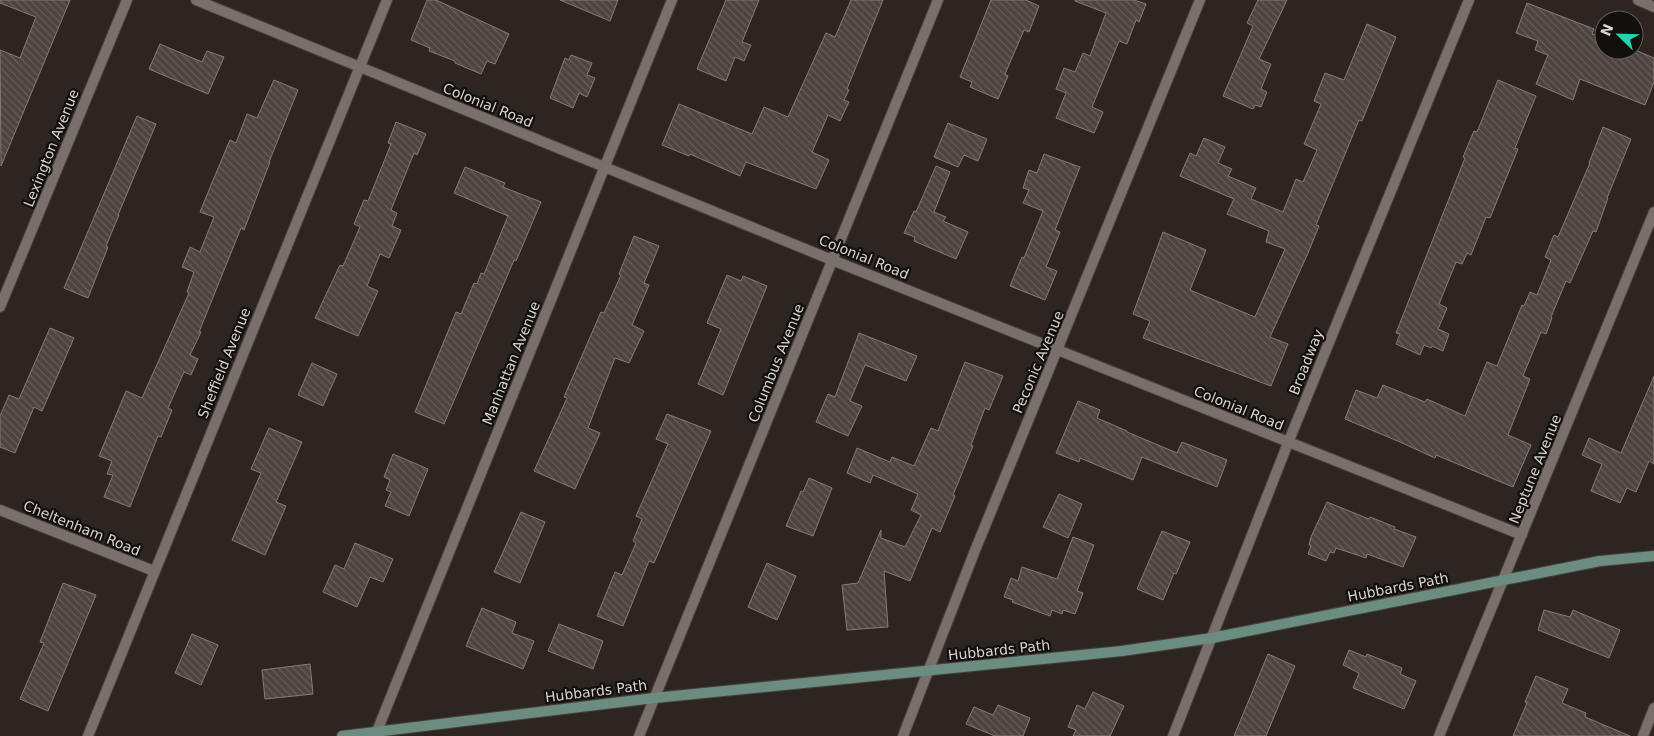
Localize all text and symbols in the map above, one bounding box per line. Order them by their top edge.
north arrow [1594,10,1644,60]
text: N [1597,21,1617,38]
street label: Colonial Road [441,80,535,130]
street label: Lexington Avenue [20,87,82,209]
street label: Colonial Road [817,232,911,282]
street label: Manhattan Avenue [479,299,543,427]
street label: Columbus Avenue [745,301,807,425]
street label: Sheffield Avenue [195,305,253,421]
street label: Peconic Avenue [1009,308,1067,416]
street label: Broadway [1286,327,1326,397]
street label: Colonial Road [1192,383,1286,433]
street label: Neptune Avenue [1506,412,1564,526]
street label: Cheltenham Road [21,497,143,559]
street label: Hubbards Path [1346,569,1450,605]
street label: Hubbards Path [947,637,1051,663]
street label: Hubbards Path [544,677,648,705]

